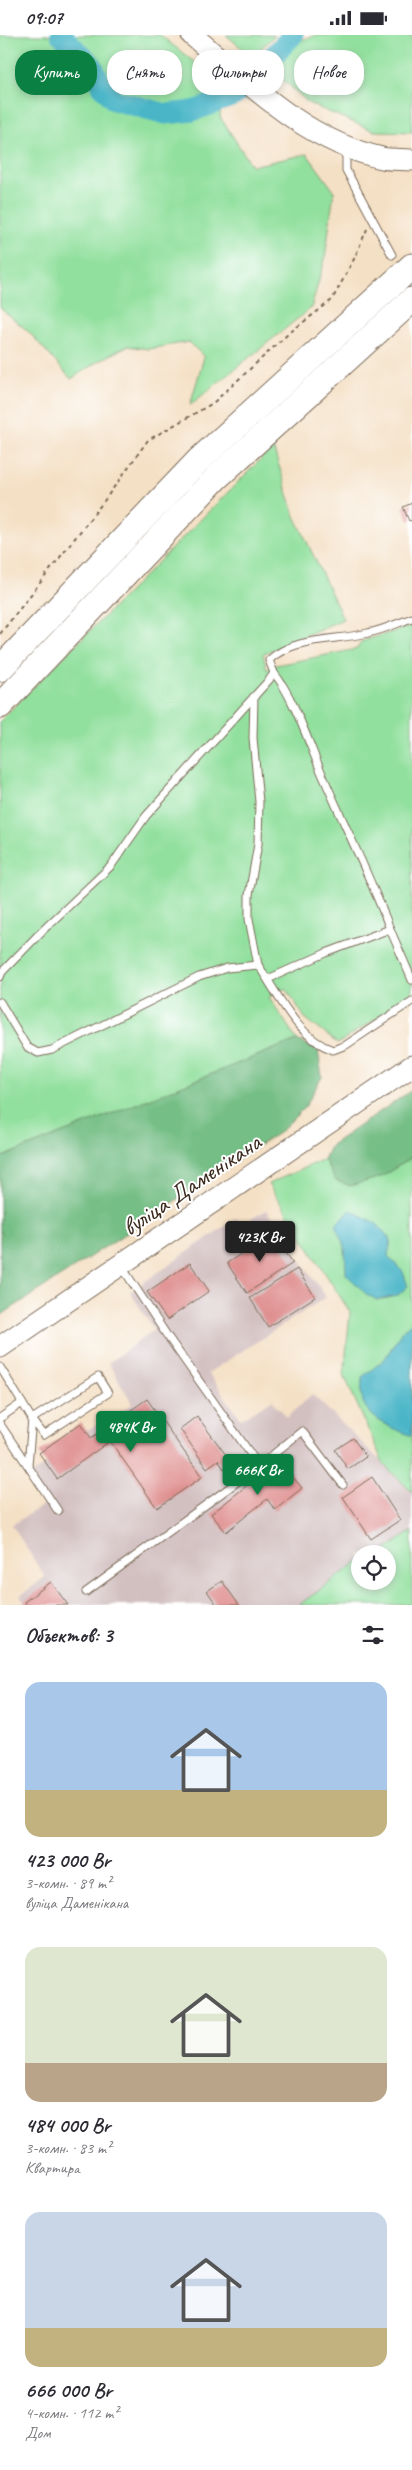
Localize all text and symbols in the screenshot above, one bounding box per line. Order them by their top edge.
text: 09:07 [25,6,63,30]
chip: Купить [15,50,97,95]
chip: Снять [107,50,182,95]
chip: Фильтры [192,50,284,95]
chip: Новое [294,50,364,95]
street label: вуліца Даменікана [116,1125,269,1243]
pin: 423K Br [214,1221,306,1263]
text: 423K Br [236,1227,284,1247]
pin: 484K Br [85,1411,177,1453]
text: 484K Br [107,1417,155,1437]
pin: 666K Br [212,1453,304,1496]
text: 666K Br [234,1460,282,1480]
map controls [351,1545,396,1590]
button: locate [351,1545,396,1590]
icon: filters [359,1621,387,1649]
text: Объектов: 3 [25,1622,113,1648]
icon: home [161,1715,251,1805]
text: 423 000 Br [25,1847,110,1873]
text: 3-комн. · 89 m² [25,1873,111,1893]
text: вуліца Даменікана [25,1893,128,1913]
icon: home [161,1980,251,2070]
text: 484 000 Br [25,2112,110,2138]
text: 3-комн. · 83 m² [25,2138,111,2158]
text: Квартира [25,2158,80,2178]
icon: home [161,2245,251,2335]
text: 666 000 Br [25,2377,112,2403]
text: 4-комн. · 112 m² [25,2403,118,2423]
text: Дом [25,2423,51,2443]

